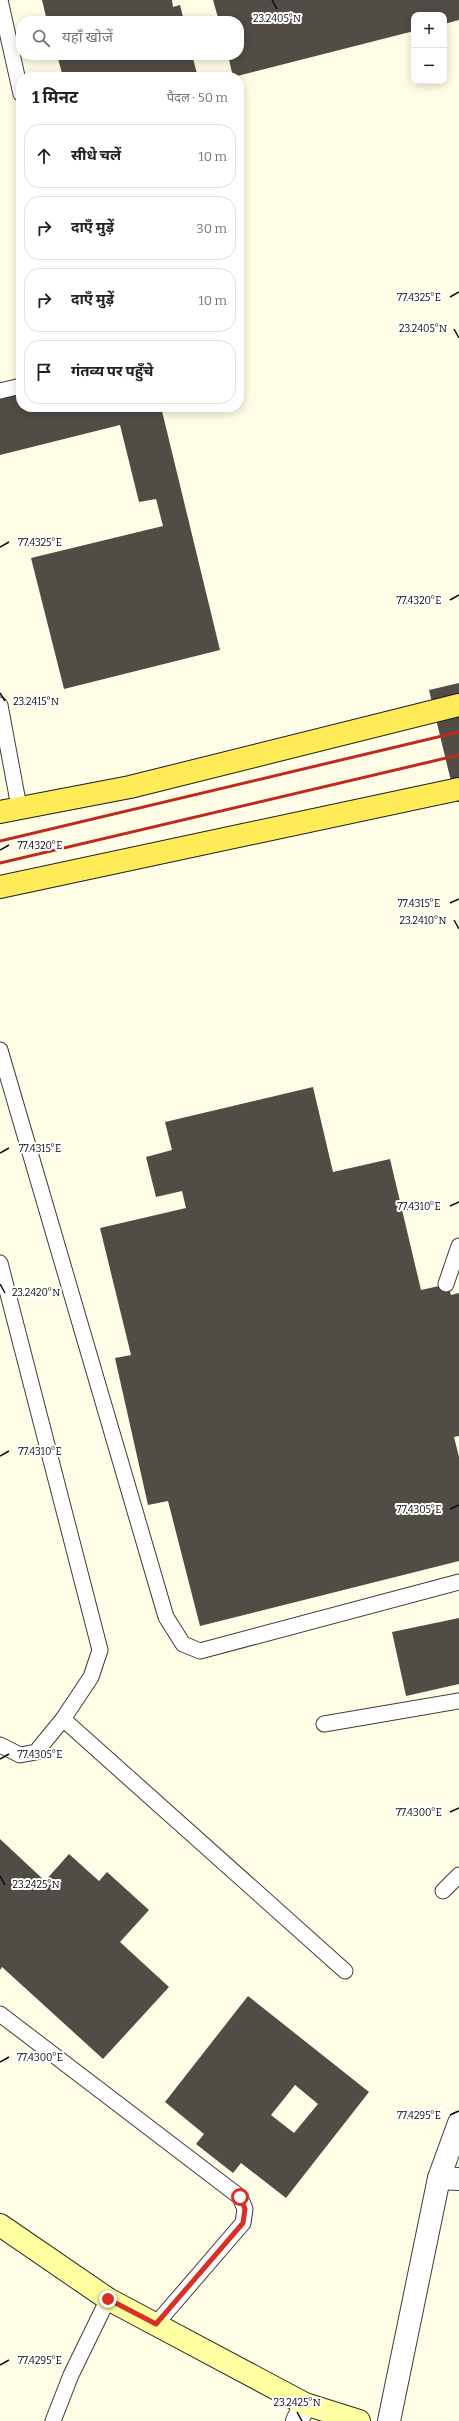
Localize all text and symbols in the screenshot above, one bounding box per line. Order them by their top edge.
map controls [411,12,447,84]
button: + [411,12,447,48]
text: 23.2405°N [253,13,301,25]
search box [16,16,244,60]
icon: search [30,27,52,49]
text: यहाँ खोजें [62,28,113,46]
button: − [411,48,447,84]
text: 1 मिनट [32,87,78,108]
text: पैदल · 50 m [167,90,228,105]
icon: ahead [33,145,55,167]
text: सीधे चलें [71,146,121,164]
text: 10 m [198,149,227,164]
icon: right [33,217,55,239]
text: दाएँ मुड़ें [71,218,114,236]
text: 30 m [196,221,227,236]
icon: right [33,289,55,311]
text: दाएँ मुड़ें [71,290,114,308]
text: 77.4325°E [397,292,441,304]
text: 10 m [198,293,227,308]
text: 23.2405°N [399,323,447,335]
icon: arrive [33,361,55,383]
text: गंतव्य पर पहुँचे [71,362,154,380]
text: 77.4325°E [18,537,62,549]
text: 77.4320°E [397,595,441,607]
text: 23.2415°N [13,696,59,708]
text: 77.4320°E [18,840,62,852]
text: 77.4315°E [398,898,440,910]
text: 23.2410°N [400,915,446,927]
text: 77.4315°E [19,1143,61,1155]
text: 77.4310°E [397,1201,441,1213]
text: 23.2420°N [12,1287,60,1299]
text: 77.4310°E [18,1446,62,1458]
text: 77.4305°E [397,1504,441,1516]
text: 77.4305°E [18,1749,62,1761]
text: 77.4300°E [396,1807,442,1819]
text: 23.2425°N [12,1879,60,1891]
text: 77.4300°E [17,2052,63,2064]
text: 77.4295°E [397,2110,441,2122]
route start [231,2188,249,2206]
route end [99,2290,117,2308]
text: 77.4295°E [18,2355,62,2367]
text: 23.2425°N [273,2397,321,2409]

